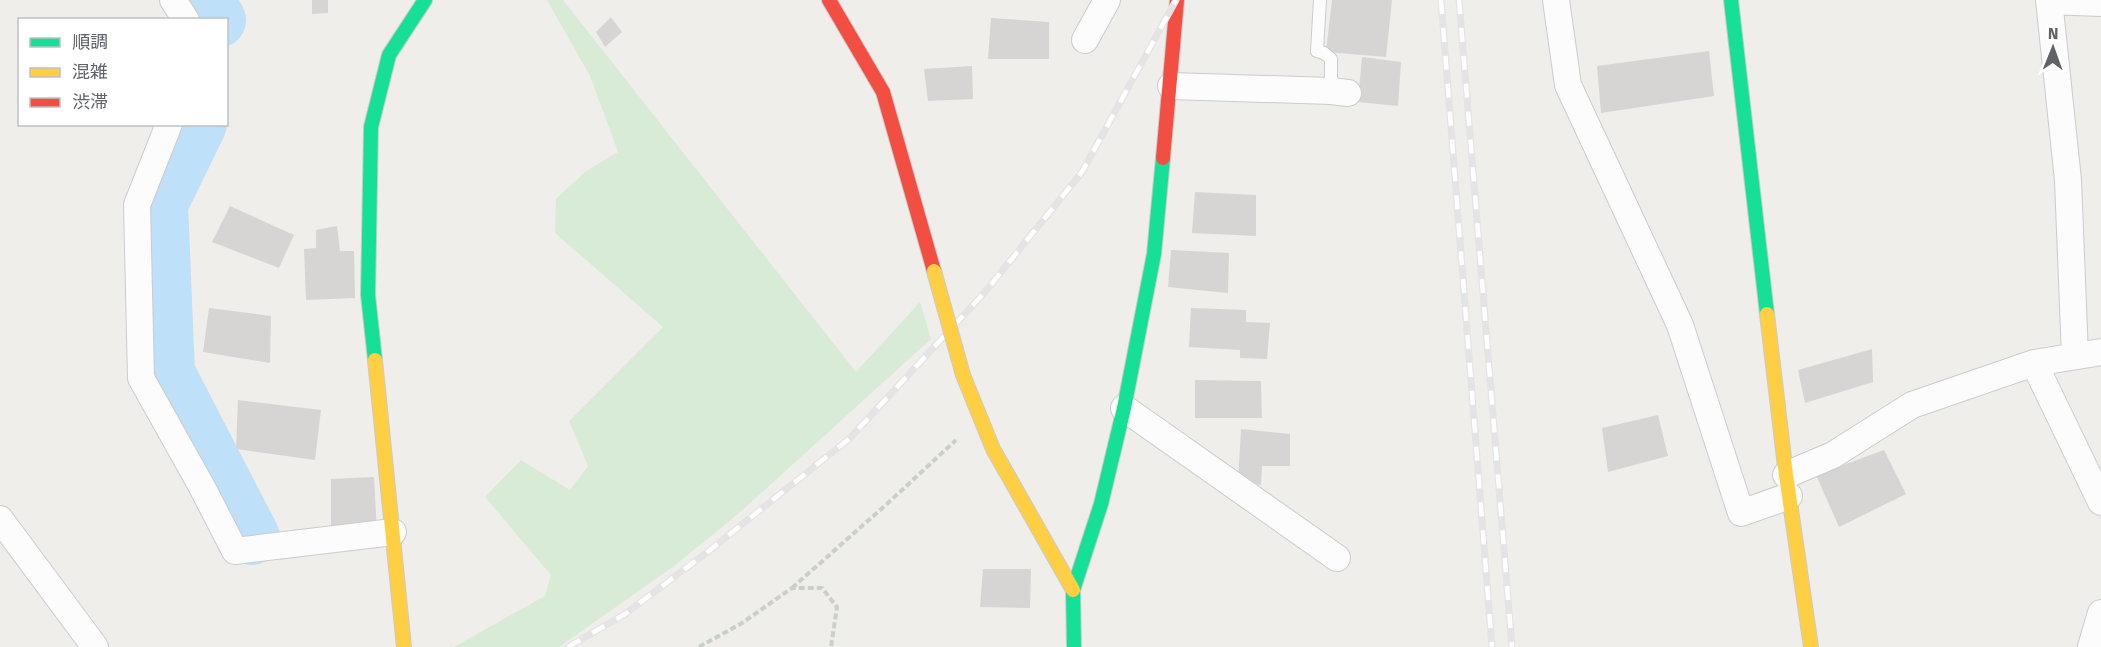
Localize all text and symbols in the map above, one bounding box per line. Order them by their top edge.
legend [18,18,228,126]
north arrow [2023,18,2083,78]
text: N [2048,24,2059,43]
text: 順調 [72,31,108,53]
text: 混雑 [72,61,108,83]
text: 渋滞 [72,91,108,113]

